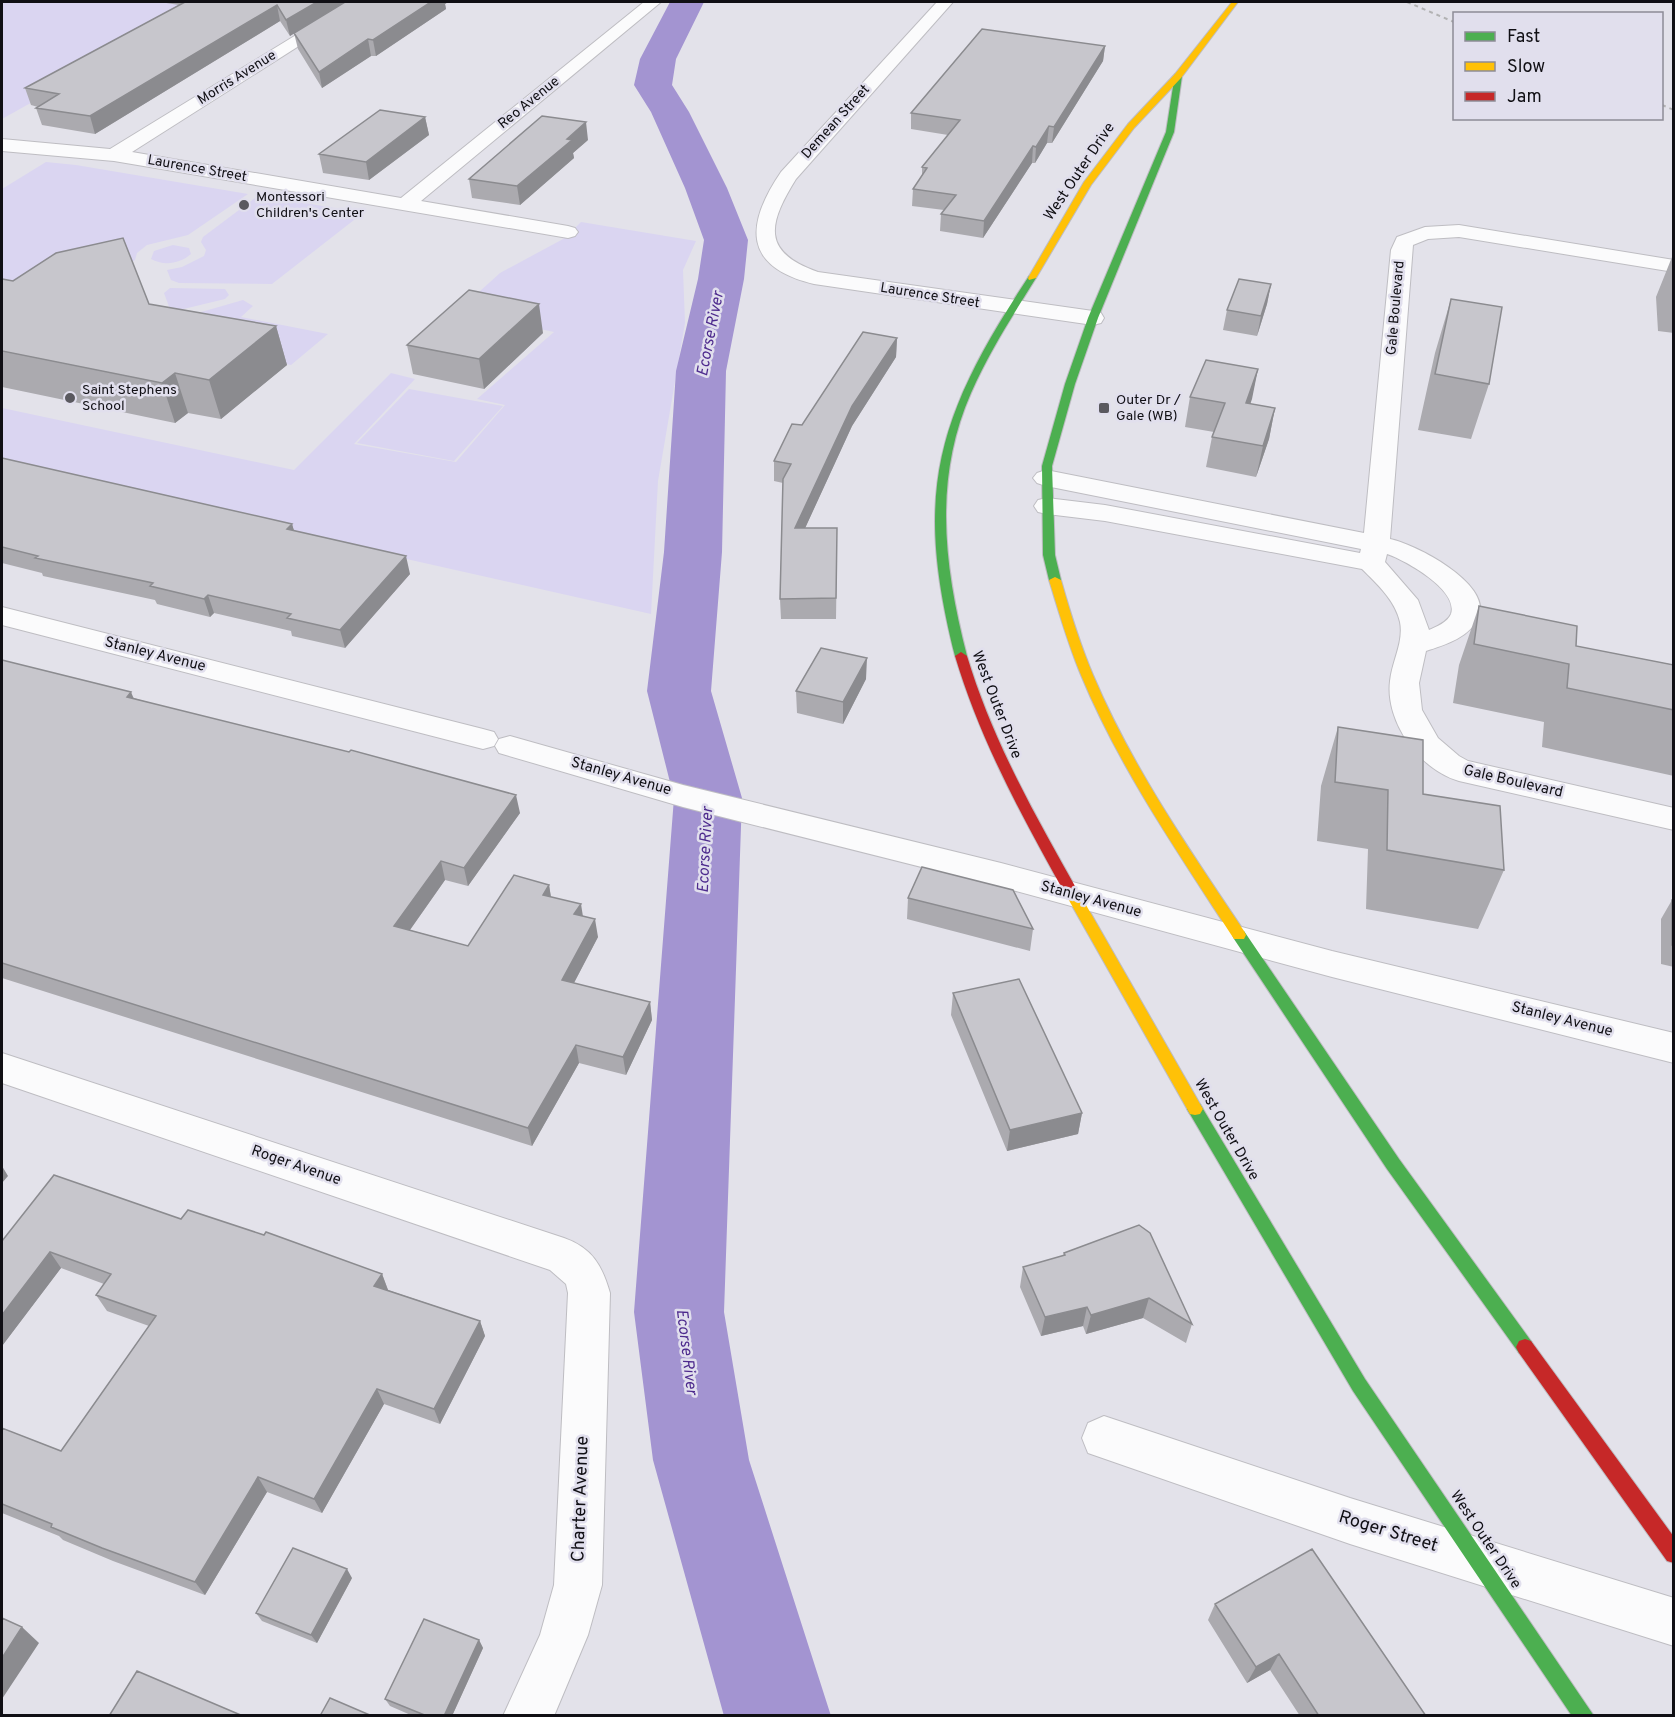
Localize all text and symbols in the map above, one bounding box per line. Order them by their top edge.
legend [1453,12,1663,120]
text: Fast [1507,26,1540,49]
street label: Morris Avenue [195,47,279,109]
text: Slow [1507,56,1545,79]
street label: Reo Avenue [495,73,563,133]
street label: Demean Street [798,81,874,163]
text: Jam [1507,86,1542,109]
street label: West Outer Drive [1040,119,1120,225]
street label: Laurence Street [146,152,248,186]
place label: Montessori Children's Center [256,189,365,222]
marker: Montessori Children's Center [237,198,251,212]
street label: Gale Boulevard [1383,260,1409,356]
street label: Laurence Street [879,280,981,312]
water label: Ecorse River [693,288,729,378]
place label: Saint Stephens School [82,382,177,415]
marker: Saint Stephens School [63,391,77,405]
place label: Outer Dr / Gale (WB) [1116,392,1181,425]
marker: Outer Dr / Gale (WB) [1097,401,1111,415]
street label: Stanley Avenue [102,633,208,677]
street label: West Outer Drive [967,648,1025,762]
street label: Stanley Avenue [569,754,673,800]
street label: Gale Boulevard [1461,761,1565,803]
water label: Ecorse River [694,805,718,894]
street label: Stanley Avenue [1039,877,1143,923]
street label: Stanley Avenue [1509,998,1615,1042]
street label: West Outer Drive [1189,1076,1263,1184]
street label: Roger Avenue [249,1142,343,1190]
water label: Ecorse River [671,1308,701,1398]
street label: Charter Avenue [567,1436,595,1562]
street label: West Outer Drive [1445,1487,1525,1593]
street label: Roger Street [1336,1506,1440,1558]

